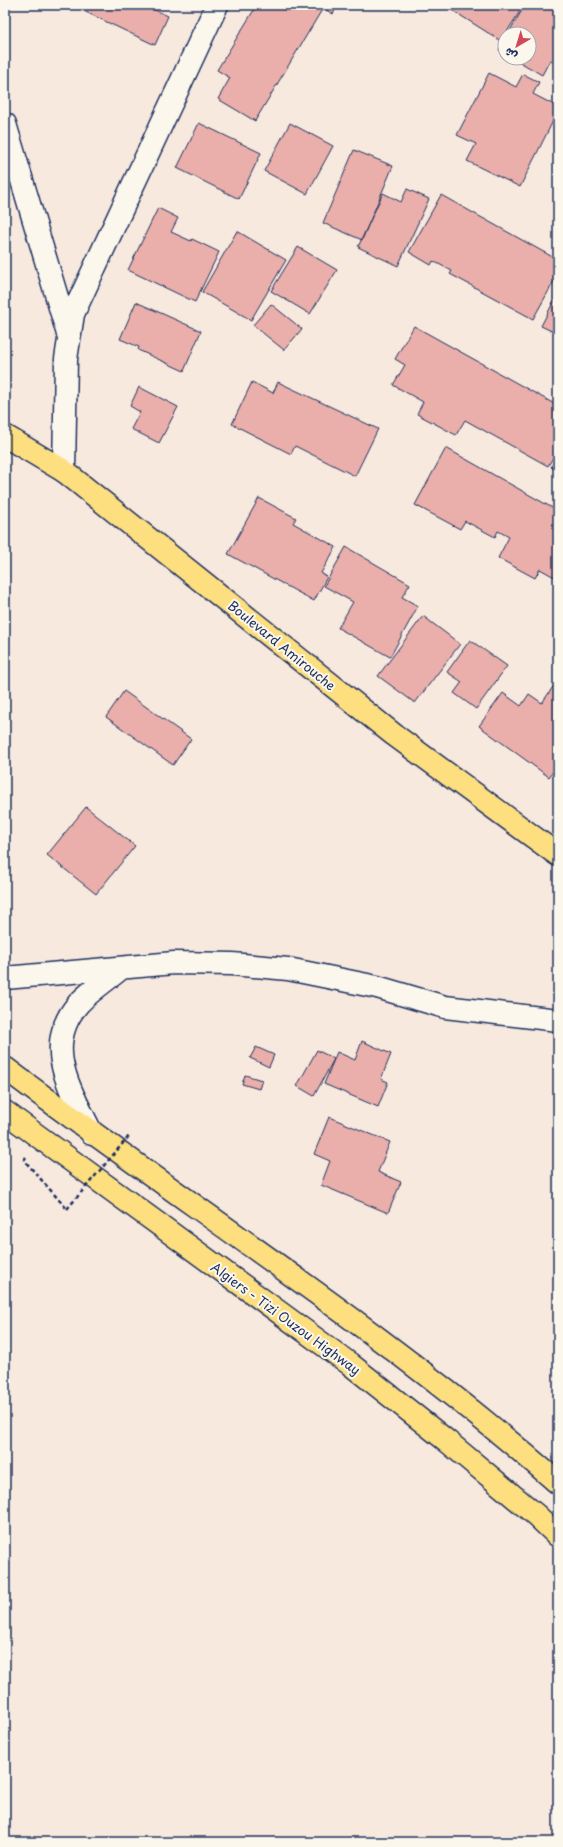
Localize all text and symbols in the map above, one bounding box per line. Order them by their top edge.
north arrow [497,26,537,66]
text: ش [501,44,521,65]
street label: Boulevard Amirouche [224,596,340,694]
street label: Algiers - Tizi Ouzou Highway [207,1257,365,1379]

